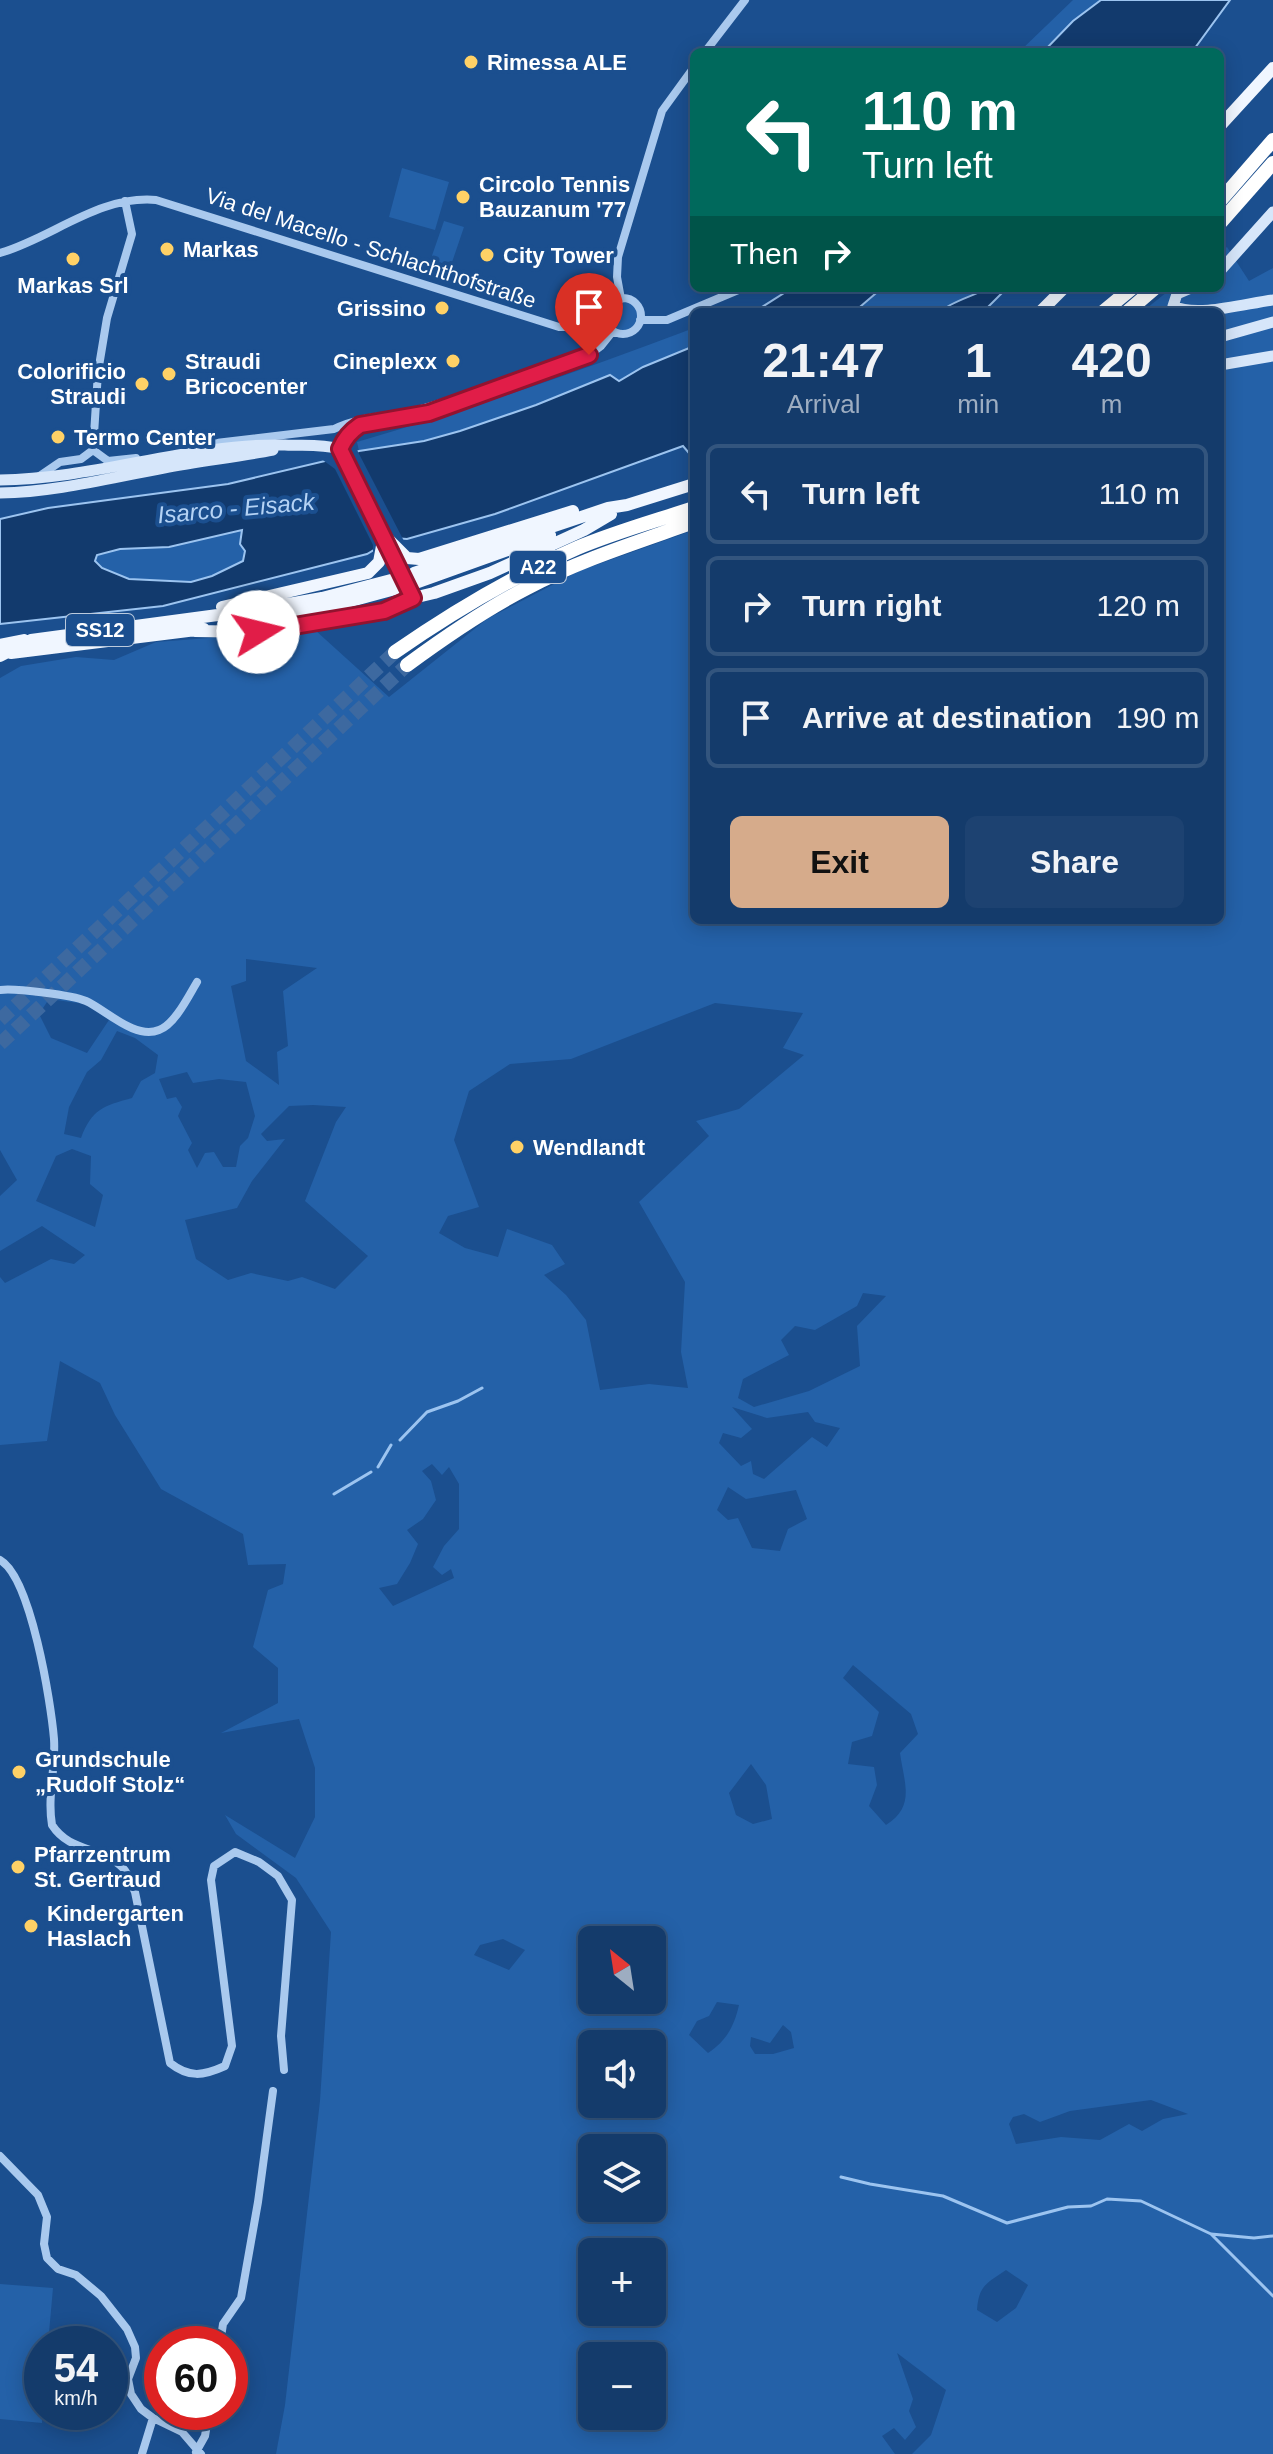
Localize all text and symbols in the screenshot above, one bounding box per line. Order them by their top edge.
place label: Rimessa ALE [487,50,627,75]
marker: Rimessa ALE [462,53,480,71]
text: 110 m [862,79,1018,142]
icon: left [730,80,834,184]
text: Turn left [862,145,993,186]
place label: Circolo Tennis Bauzanum '77 [479,172,630,222]
street label: Via del Macello - Schlachthofstraße [203,183,539,313]
marker: Circolo Tennis Bauzanum '77 [454,188,472,206]
icon: right [814,232,858,276]
place label: Markas [183,237,259,262]
text: Then [730,237,798,270]
marker: Markas [158,240,176,258]
place label: City Tower [503,243,614,268]
marker: City Tower [478,246,496,264]
marker: Markas Srl [64,250,82,268]
place label: Markas Srl [17,273,129,298]
pin [555,273,623,355]
icon: arrive [567,285,611,329]
place label: Grissino [337,296,426,321]
marker: Grissino [433,299,451,317]
text: 21:47 [762,334,885,387]
text: 1 [965,334,992,387]
text: 420 [1072,334,1152,387]
place label: Straudi Bricocenter [185,349,308,399]
place label: Cineplexx [333,349,438,374]
marker: Cineplexx [444,352,462,370]
place label: Colorificio Straudi [17,359,126,409]
marker: Straudi Bricocenter [160,365,178,383]
marker: Colorificio Straudi [133,375,151,393]
text: Arrival [787,389,861,419]
text: min [957,389,999,419]
text: m [1101,389,1122,419]
place label: Termo Center [74,425,216,450]
marker: Termo Center [49,428,67,446]
icon: left [734,472,778,516]
text: Turn left [802,477,920,510]
text: 110 m [1099,477,1180,510]
water label: Isarco - Eisack [156,488,318,528]
road number: A22 [510,551,566,583]
icon: right [734,584,778,628]
text: Turn right [802,589,941,622]
text: 120 m [1097,589,1180,622]
position arrow [216,590,300,674]
road number: SS12 [66,614,134,646]
icon: arrive [734,696,778,740]
text: Arrive at destination [802,701,1092,734]
text: 190 m [1116,701,1199,734]
button: Exit [730,816,949,908]
button: Share [965,816,1184,908]
place label: Wendlandt [533,1135,646,1160]
marker: Wendlandt [508,1138,526,1156]
place label: Grundschule „Rudolf Stolz“ [35,1747,185,1797]
marker: Grundschule „Rudolf Stolz“ [10,1763,28,1781]
place label: Pfarrzentrum St. Gertraud [34,1842,171,1892]
marker: Pfarrzentrum St. Gertraud [9,1858,27,1876]
place label: Kindergarten Haslach [47,1901,184,1951]
marker: Kindergarten Haslach [22,1917,40,1935]
north arrow [578,1926,666,2014]
map controls [578,1926,666,2430]
button: sound [578,2030,666,2118]
button: layers [578,2134,666,2222]
button: + [578,2238,666,2326]
speed limit sign: 60 [144,2326,248,2430]
button: − [578,2342,666,2430]
text: 54 [54,2346,98,2390]
text: km/h [54,2387,98,2409]

